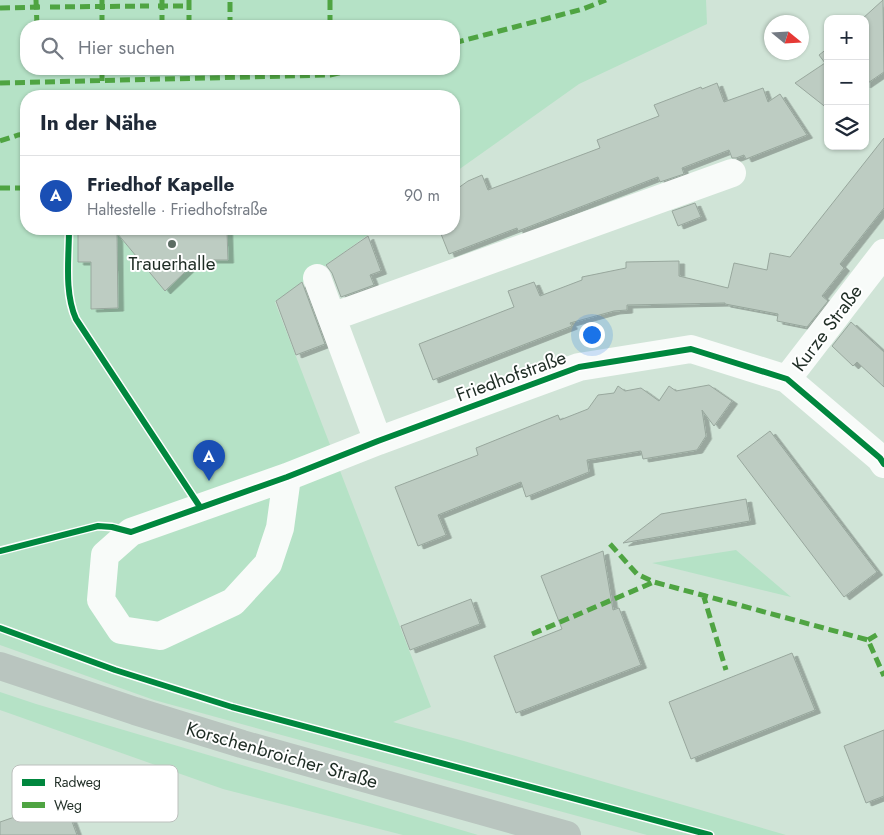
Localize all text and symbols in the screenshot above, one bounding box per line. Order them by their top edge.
north arrow [764,15,809,60]
map controls [824,15,869,150]
button: + [824,15,869,60]
search box [20,20,460,75]
icon: search [38,34,66,62]
text: Hier suchen [78,34,175,61]
button: − [824,60,869,105]
button: layers [824,105,869,150]
text: In der Nähe [40,108,157,138]
text: Friedhof Kapelle [87,171,234,198]
text: A [50,184,62,207]
text: 90 m [404,184,440,207]
text: Haltestelle · Friedhofstraße [87,198,268,221]
marker: Trauerhalle [166,238,178,250]
place label: Trauerhalle [129,250,216,277]
street label: Kurze Straße [785,279,869,377]
your location [579,322,605,348]
street label: Friedhofstraße [452,344,570,408]
pin: A [193,440,225,481]
street label: Korschenbroicher Straße [183,715,381,795]
legend [12,765,178,822]
text: Radweg [54,772,101,792]
text: Weg [54,795,82,815]

